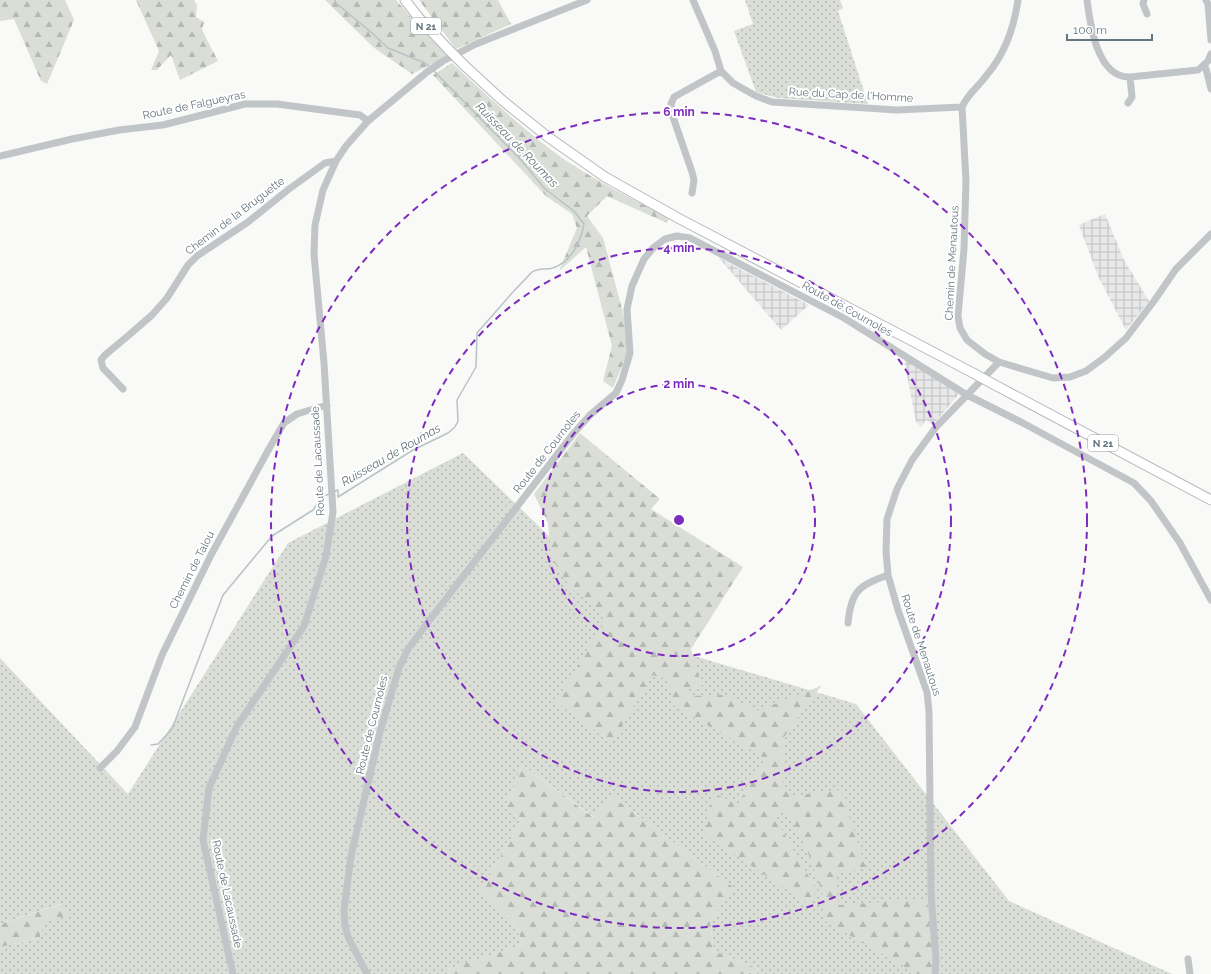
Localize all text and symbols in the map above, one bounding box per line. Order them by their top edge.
scale bar [1067,16,1152,42]
road number: N 21 [411,18,441,34]
text: 100 m [1073,23,1107,37]
street label: Rue du Cap de l'Homme [788,85,914,105]
street label: Route de Falgueyras [142,88,246,122]
water label: Ruisseau de Roumas [473,100,561,191]
text: 6 min [663,105,695,119]
street label: Chemin de la Bruguette [183,174,288,258]
street label: Chemin de Menautous [942,205,962,321]
text: 4 min [663,241,695,255]
street label: Route de Cournoles [800,279,894,339]
text: 2 min [663,377,695,391]
street label: Route de Lacaussade [309,405,327,516]
street label: Route de Cournoles [511,408,583,496]
water label: Ruisseau de Roumas [339,421,444,489]
road number: N 21 [1088,435,1118,451]
centre of rings [672,513,686,527]
street label: Chemin de Talou [167,529,217,611]
street label: Route de Menautous [898,593,944,697]
street label: Route de Cournoles [353,674,391,776]
street label: Route de Lacaussade [209,839,245,950]

